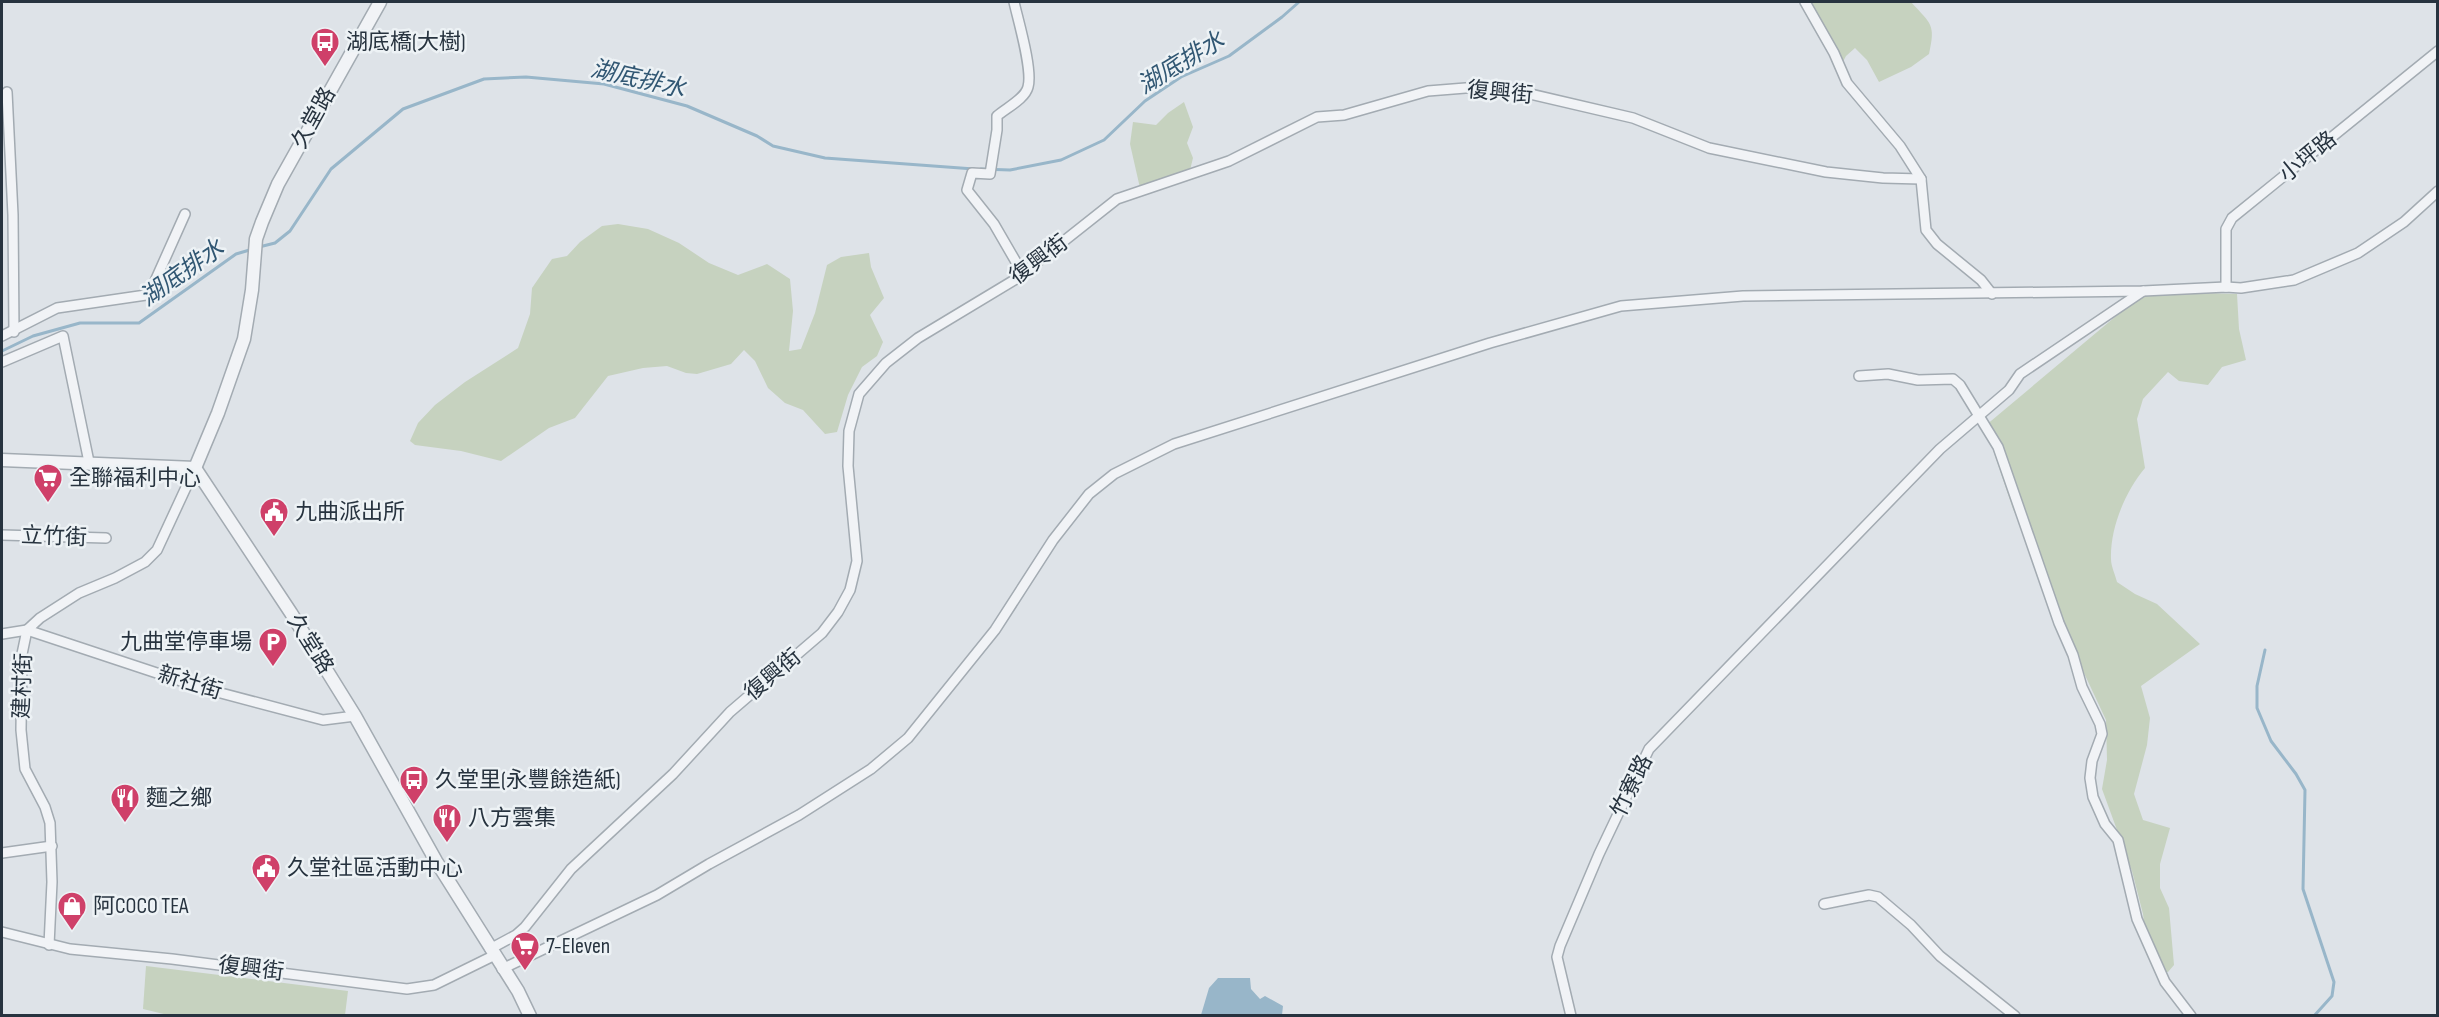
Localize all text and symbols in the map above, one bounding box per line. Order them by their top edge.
water label: 湖底排水 [1132,25,1230,100]
bus stop icon: 湖底橋(大樹) [309,26,341,68]
place label: 湖底橋(大樹) [346,29,466,56]
water label: 湖底排水 [588,54,689,104]
street label: 復興街 [1466,77,1534,109]
street label: 久堂路 [286,83,342,153]
street label: 小坪路 [2274,126,2342,188]
street label: 復興街 [1005,229,1073,291]
water label: 湖底排水 [134,233,230,312]
supermarket icon: 全聯福利中心 [32,462,64,504]
place label: 全聯福利中心 [69,465,201,492]
public building icon: 九曲派出所 [258,496,290,538]
place label: 九曲派出所 [295,499,405,526]
street label: 立竹街 [21,522,87,552]
street label: 久堂路 [281,609,339,679]
parking icon: 九曲堂停車場 [257,626,289,668]
place label: 九曲堂停車場 [120,629,252,656]
street label: 復興街 [739,643,807,707]
street label: 建村街 [8,653,38,719]
street label: 新社街 [154,660,226,706]
street label: 竹寮路 [1605,750,1659,822]
bus stop icon: 久堂里(永豐餘造紙) [398,764,430,806]
place label: 久堂里(永豐餘造紙) [435,767,621,794]
restaurant icon: 麵之鄉 [109,782,141,824]
place label: 麵之鄉 [146,785,212,812]
restaurant icon: 八方雲集 [431,802,463,844]
place label: 八方雲集 [468,805,556,832]
public building icon: 久堂社區活動中心 [250,852,282,894]
place label: 久堂社區活動中心 [287,855,463,882]
shop icon: 阿COCO TEA [56,890,88,932]
place label: 阿COCO TEA [93,893,189,920]
supermarket icon: 7-Eleven [509,930,541,972]
place label: 7-Eleven [546,933,610,960]
street label: 復興街 [217,952,285,986]

